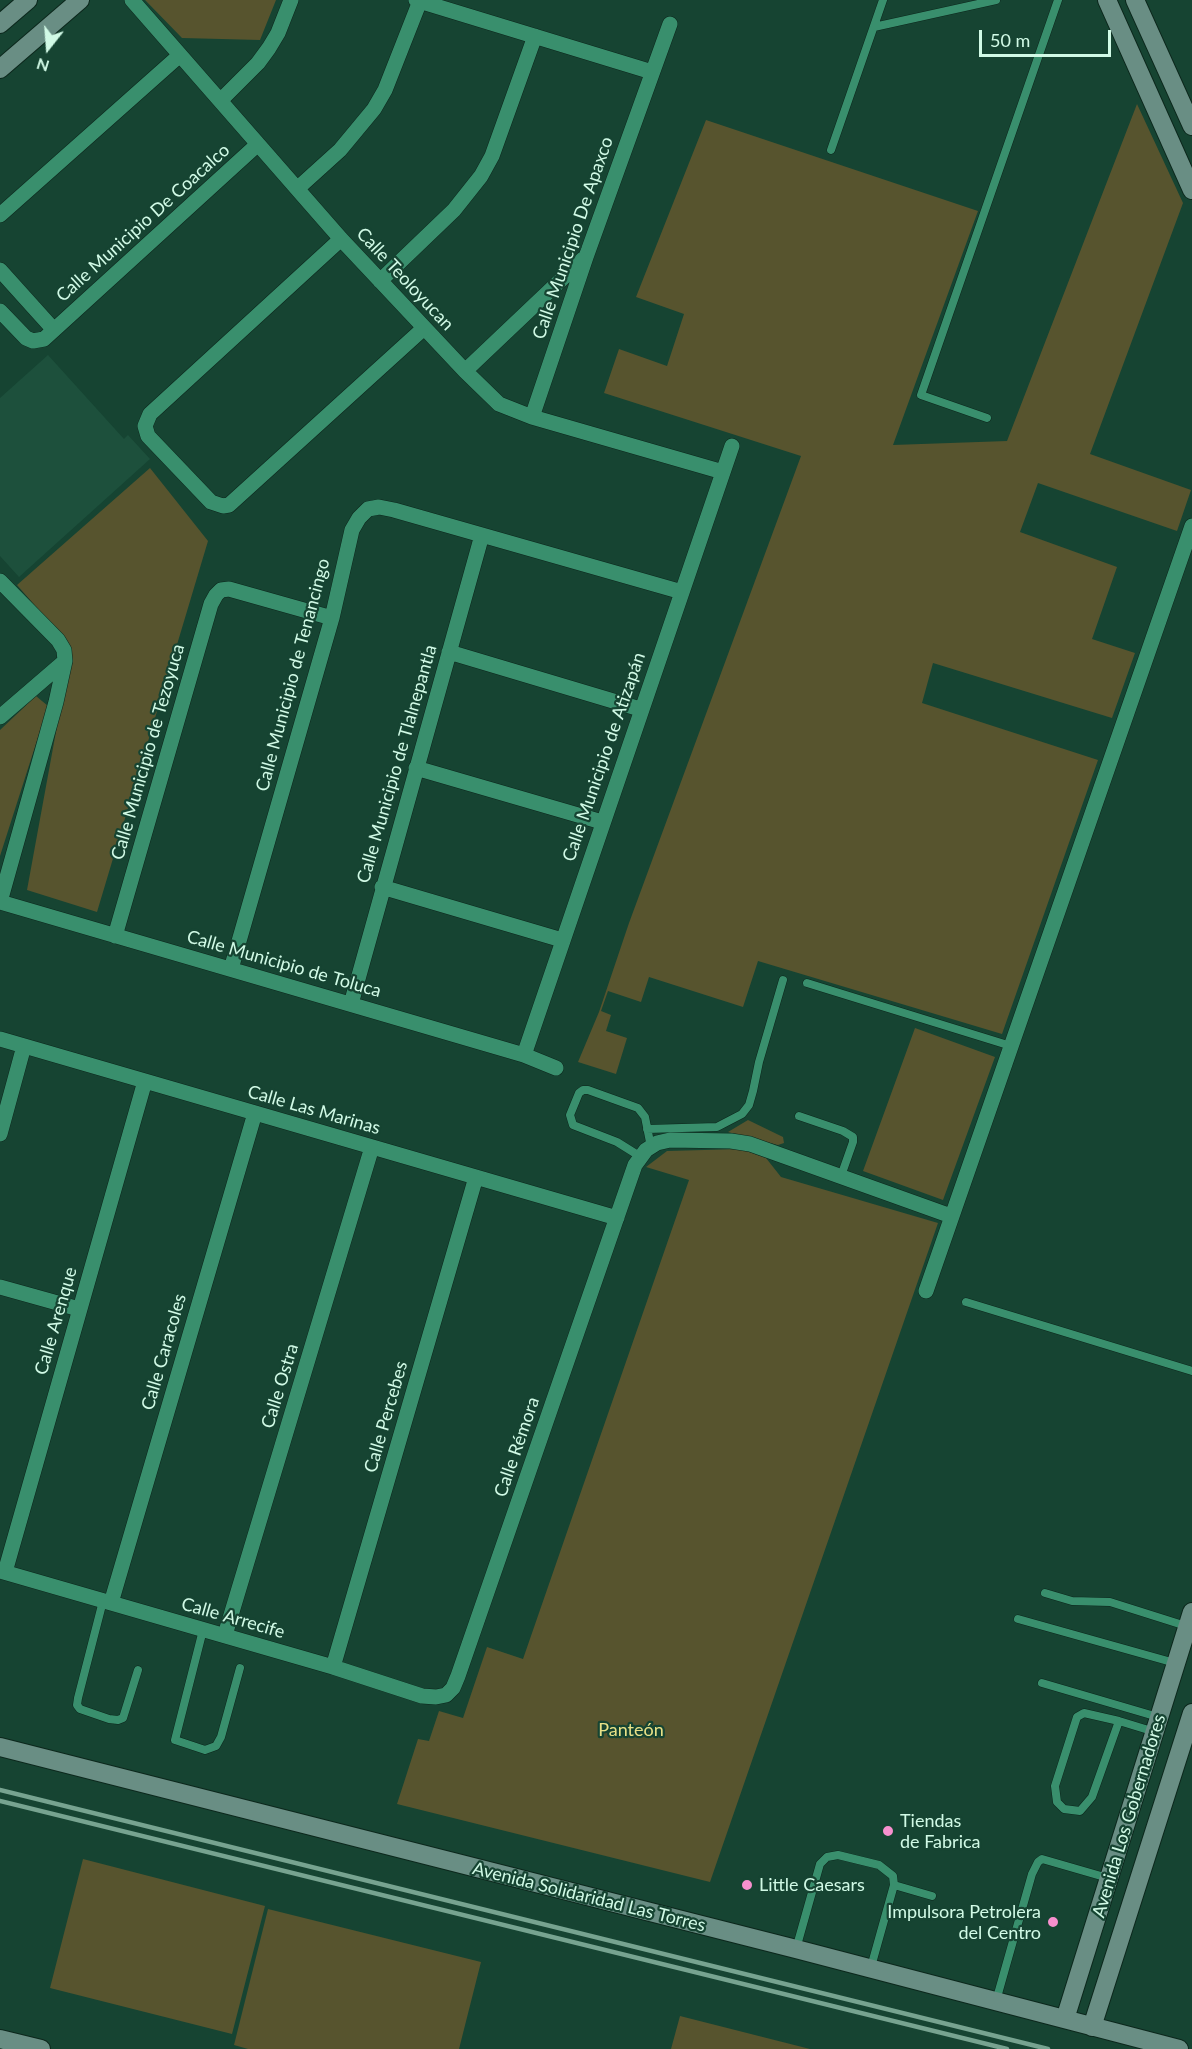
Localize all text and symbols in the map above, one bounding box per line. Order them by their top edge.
north arrow [18,18,78,78]
scale bar [982,18,1114,56]
text: 50 m [990,29,1030,51]
text: N [34,55,51,77]
street label: Calle Municipio De Apaxco [528,134,618,342]
street label: Calle Municipio De Coacalco [52,139,234,307]
street label: Calle Teoloyucan [352,223,458,335]
street label: Calle Municipio de Tenancingo [251,556,335,794]
street label: Calle Municipio de Tezoyuca [107,642,189,862]
street label: Calle Municipio de Tlalnepantla [353,642,441,886]
street label: Calle Municipio de Atizapán [558,650,650,864]
street label: Calle Municipio de Toluca [184,926,384,1002]
street label: Calle Las Marinas [245,1081,383,1139]
street label: Calle Arenque [30,1265,82,1377]
street label: Calle Caracoles [137,1291,191,1413]
street label: Calle Ostra [257,1341,303,1431]
street label: Calle Percebes [360,1359,412,1475]
street label: Calle Rémora [490,1394,544,1500]
street label: Calle Arrecife [179,1593,287,1643]
street label: Avenida Los Gobernadores [1088,1712,1170,1920]
park label: Panteón [598,1719,664,1741]
place label: Tiendas de Fabrica [900,1810,981,1852]
marker: Tiendas de Fabrica [881,1824,895,1838]
street label: Avenida Solidaridad Las Torres [470,1858,708,1936]
place label: Little Caesars [759,1874,865,1896]
marker: Little Caesars [740,1878,754,1892]
place label: Impulsora Petrolera del Centro [887,1901,1041,1944]
marker: Impulsora Petrolera del Centro [1046,1915,1060,1929]

